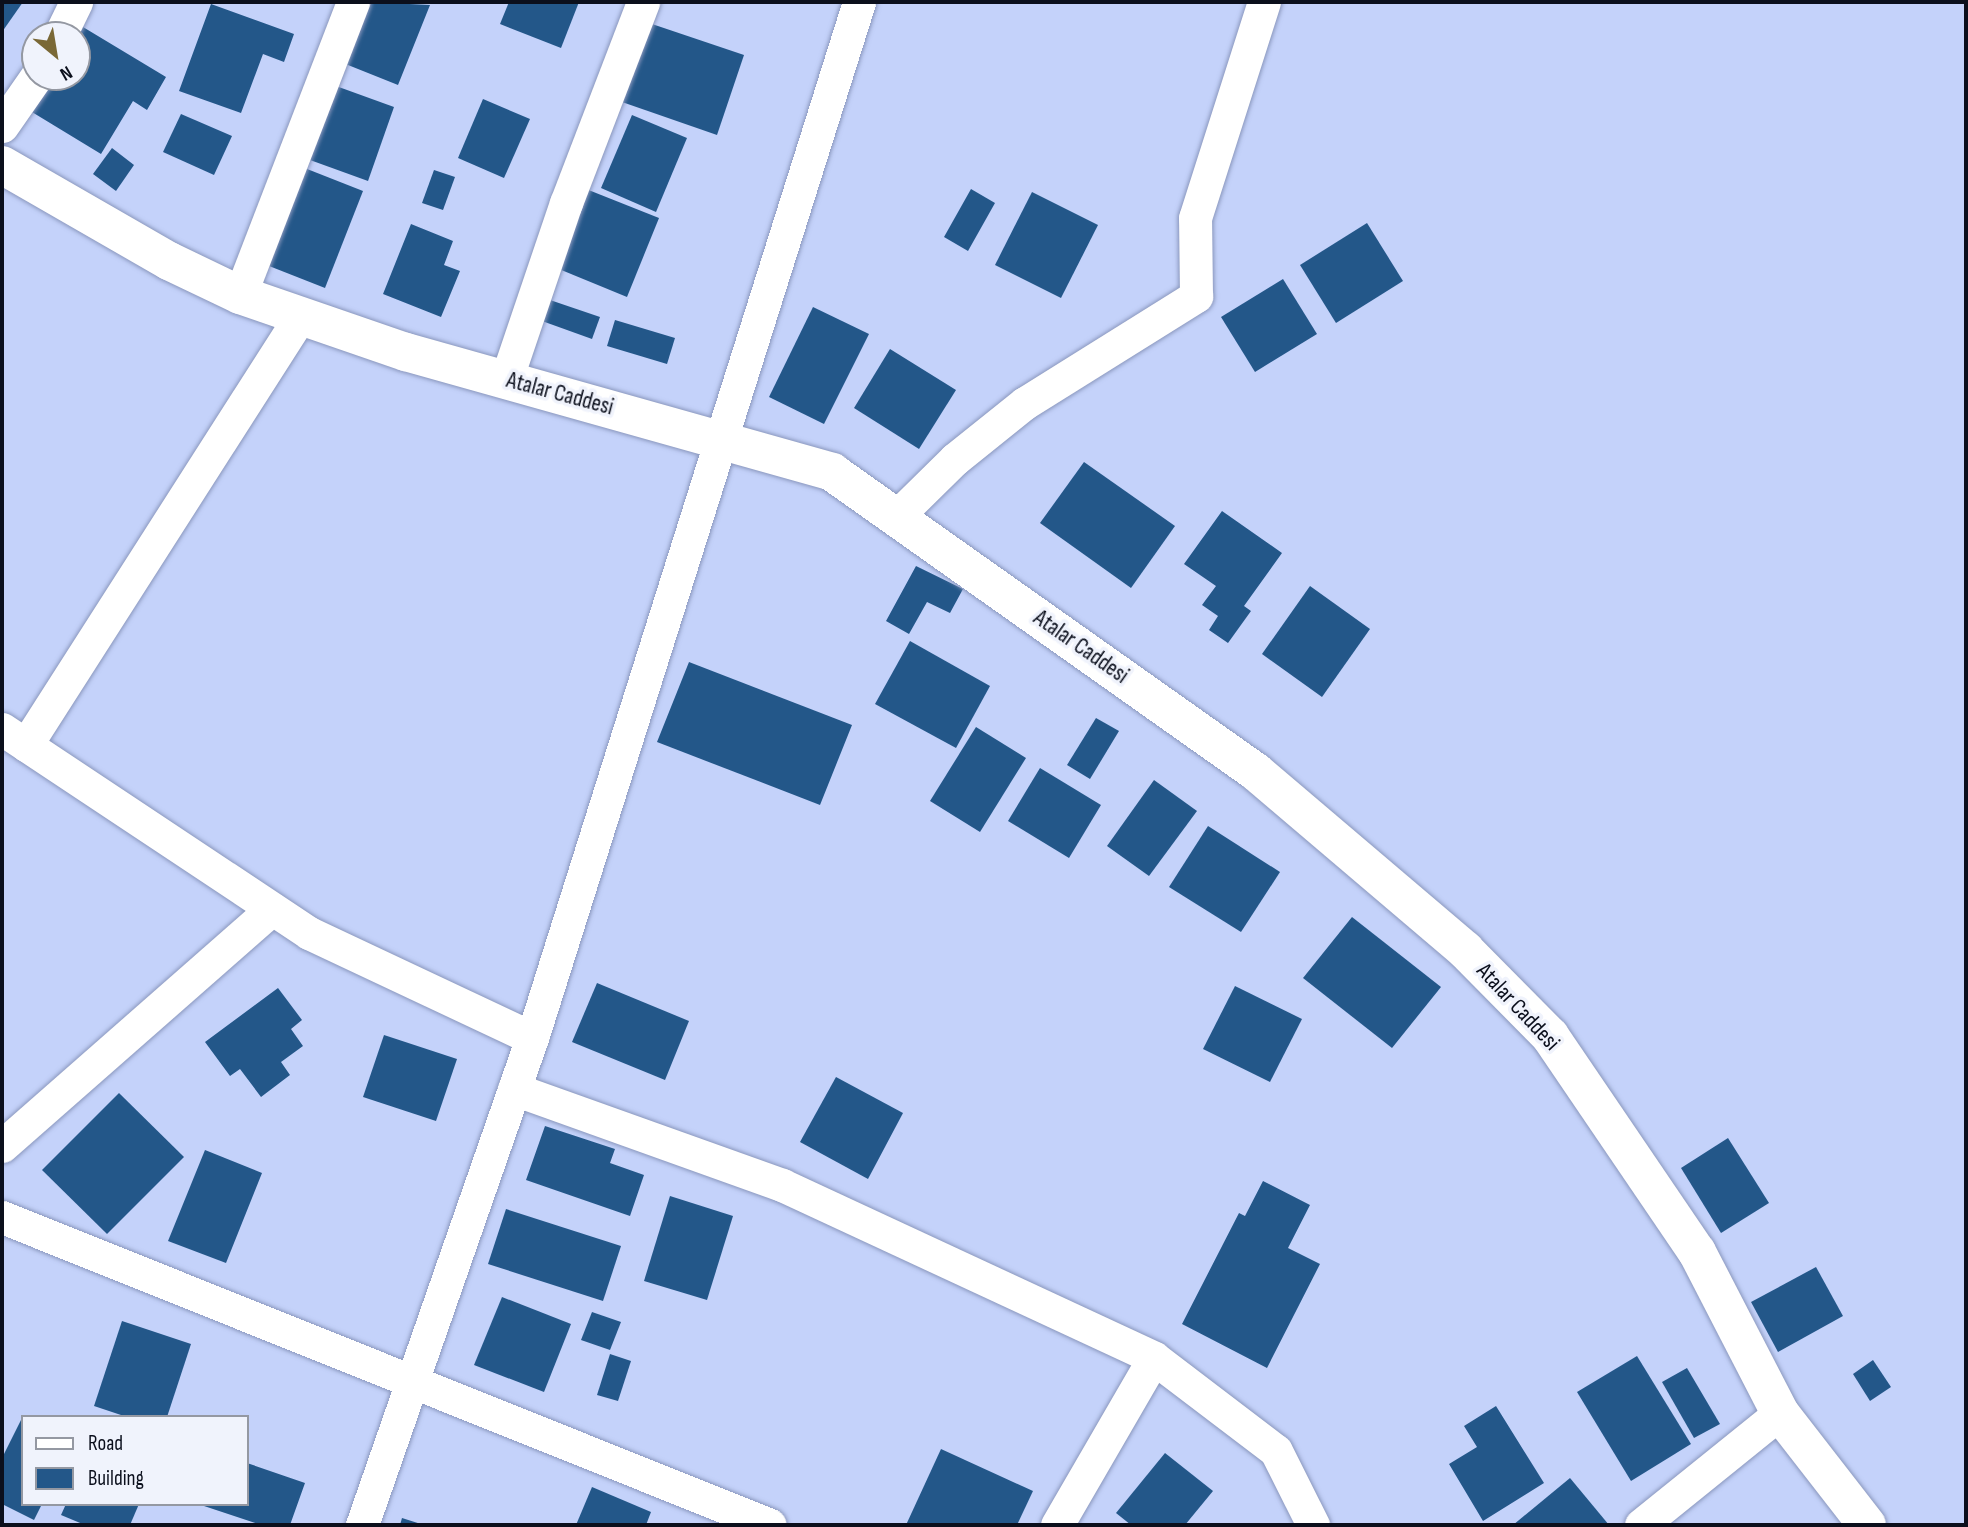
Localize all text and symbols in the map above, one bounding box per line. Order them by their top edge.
north arrow [21,21,91,91]
text: N [56,60,76,85]
street label: Atalar Caddesi [503,366,617,422]
street label: Atalar Caddesi [1028,604,1134,690]
street label: Atalar Caddesi [1471,958,1565,1056]
legend [21,1415,248,1506]
text: Road [88,1431,123,1456]
text: Building [88,1466,144,1491]

